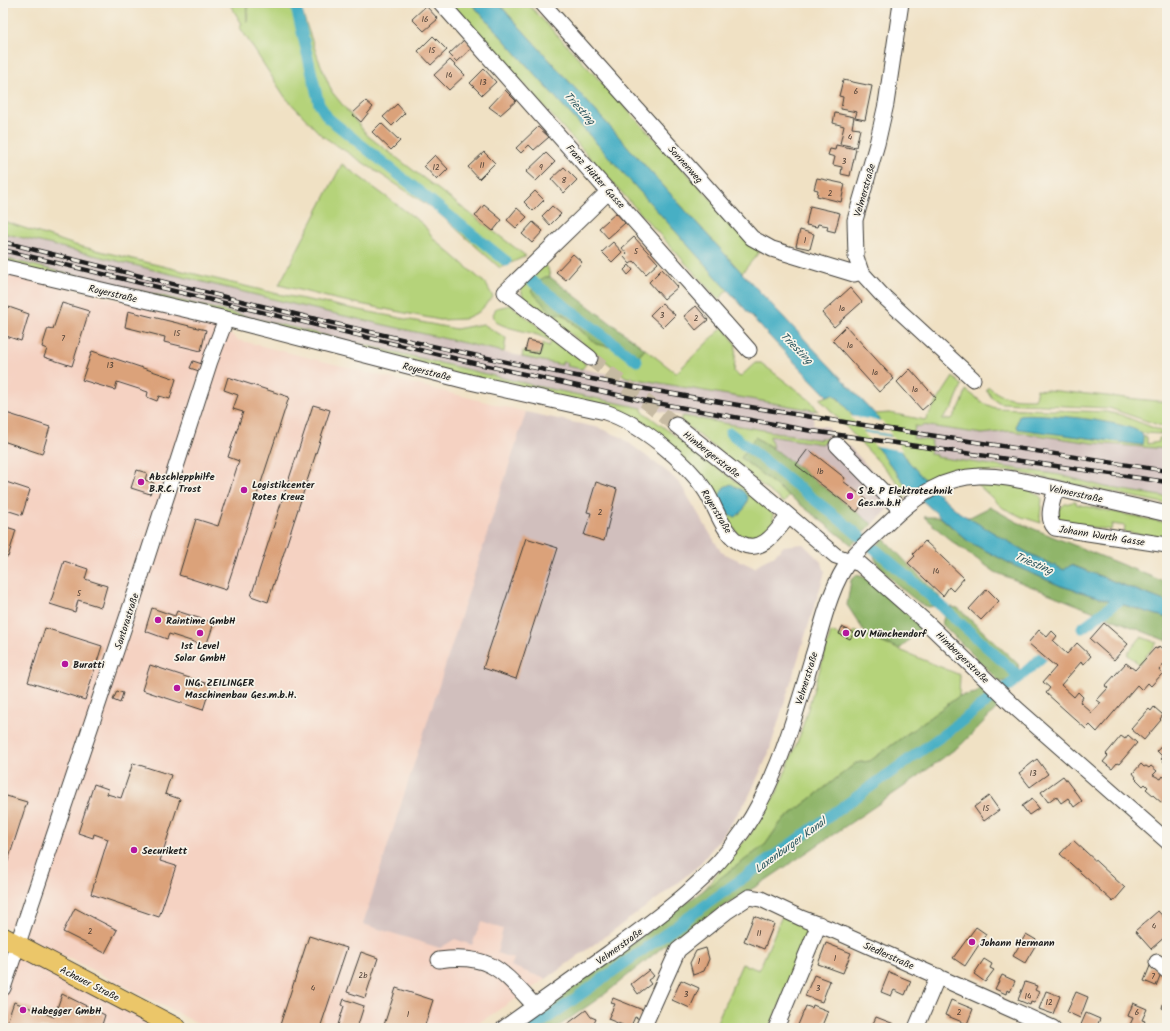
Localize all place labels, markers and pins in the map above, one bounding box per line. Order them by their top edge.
place label: Abschlepphilfe B.R.C. Trost [149,469,215,497]
marker: Abschlepphilfe B.R.C. Trost [136,477,146,487]
place label: Logistikcenter Rotes Kreuz [252,477,315,505]
place label: S & P Elektrotechnik Ges.m.b.H [858,483,953,511]
marker: Logistikcenter Rotes Kreuz [239,485,249,495]
marker: S & P Elektrotechnik Ges.m.b.H [845,491,855,501]
place label: Raintime GmbH [166,613,236,629]
marker: Raintime GmbH [153,615,163,625]
place label: OV Münchendorf [854,626,928,642]
marker: 1st Level Solar GmbH [195,628,205,638]
marker: OV Münchendorf [841,628,851,638]
place label: 1st Level Solar GmbH [174,638,226,666]
place label: Buratti [73,657,105,673]
marker: Buratti [60,659,70,669]
place label: ING. ZEILINGER Maschinenbau Ges.m.b.H. [185,675,296,703]
marker: ING. ZEILINGER Maschinenbau Ges.m.b.H. [172,683,182,693]
place label: Securikett [142,843,188,859]
marker: Securikett [129,845,139,855]
place label: Johann Hermann [980,935,1055,951]
marker: Johann Hermann [967,937,977,947]
place label: Habegger GmbH [31,1003,102,1019]
marker: Habegger GmbH [18,1005,28,1015]

